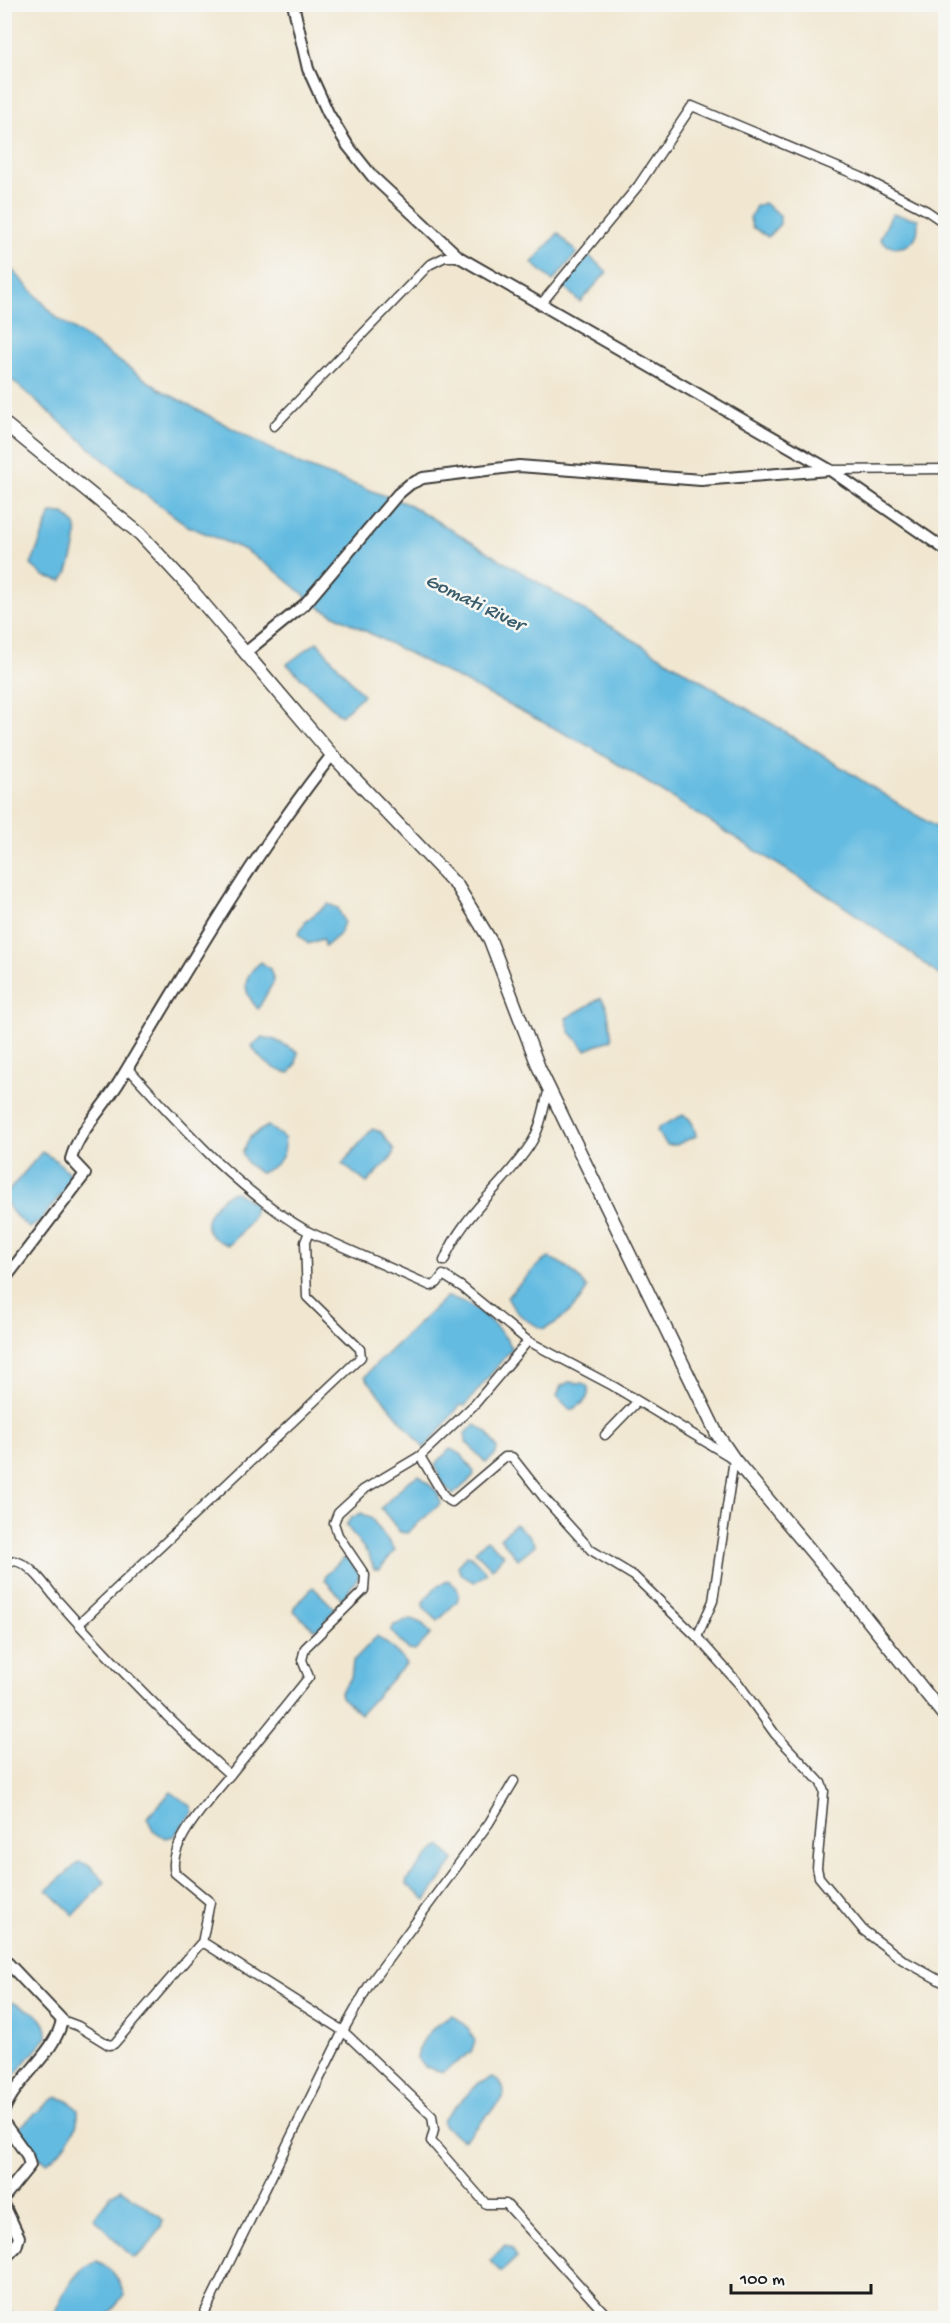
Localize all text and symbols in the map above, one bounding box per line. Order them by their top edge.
water label: Gomati River [421,570,530,639]
scale bar [731,2257,870,2295]
text: 100 m [739,2270,785,2291]

